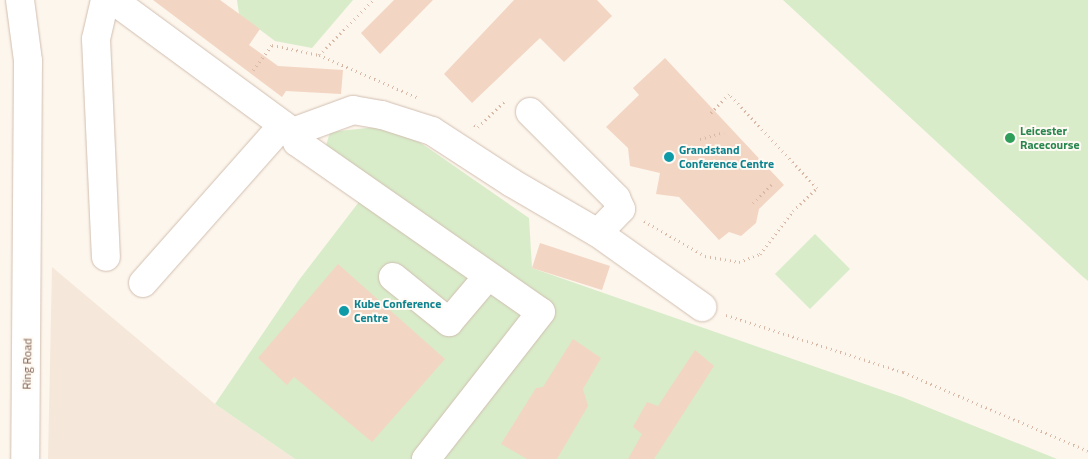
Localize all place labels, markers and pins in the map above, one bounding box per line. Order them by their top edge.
place label: Leicester Racecourse [1020,124,1080,152]
marker: Leicester Racecourse [1004,132,1016,144]
place label: Grandstand Conference Centre [679,143,774,171]
marker: Grandstand Conference Centre [663,151,675,163]
place label: Kube Conference Centre [354,297,441,325]
marker: Kube Conference Centre [338,305,350,317]

